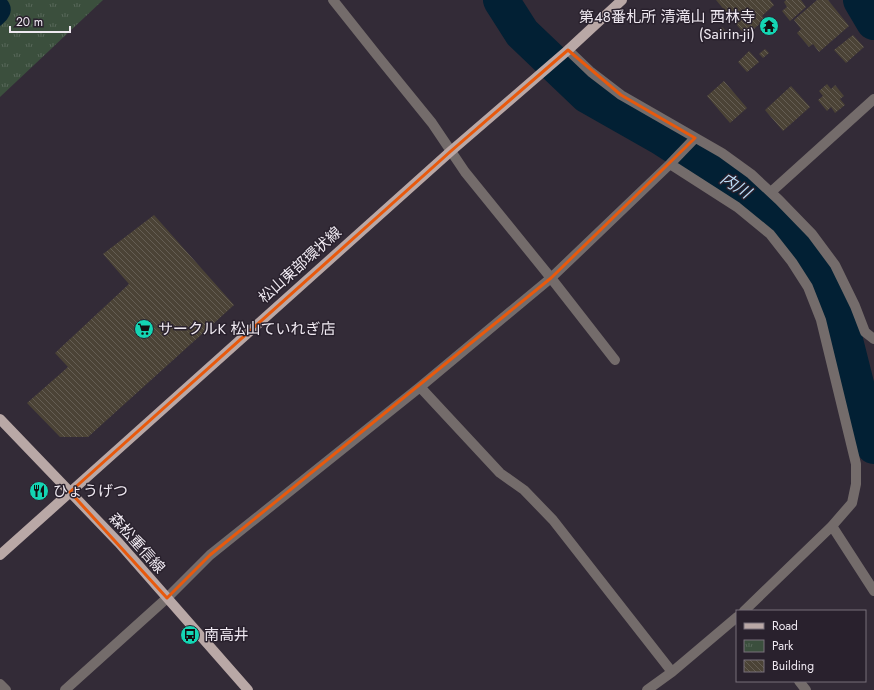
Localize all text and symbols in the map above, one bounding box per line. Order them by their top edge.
place label: 第48番札所 清滝山 西林寺 (Sairin-ji) [579,6,755,45]
scale bar [10,8,70,34]
text: 20 m [16,13,43,31]
temple icon: 第48番札所 清滝山 西林寺 (Sairin-ji) [758,15,780,37]
water label: 内川 [716,167,757,205]
street label: 松山東部環状線 [254,222,346,308]
supermarket icon: サークルK 松山ていれぎ店 [133,318,155,340]
place label: サークルK 松山ていれぎ店 [158,318,336,340]
restaurant icon: ひょうげつ [28,480,50,502]
place label: ひょうげつ [53,480,128,502]
street label: 森松重信線 [104,508,170,578]
legend [736,610,866,682]
text: Road [772,617,798,635]
bus stop icon: 南高井 [179,624,201,646]
place label: 南高井 [204,624,249,646]
text: Park [772,637,794,655]
text: Building [772,657,814,675]

